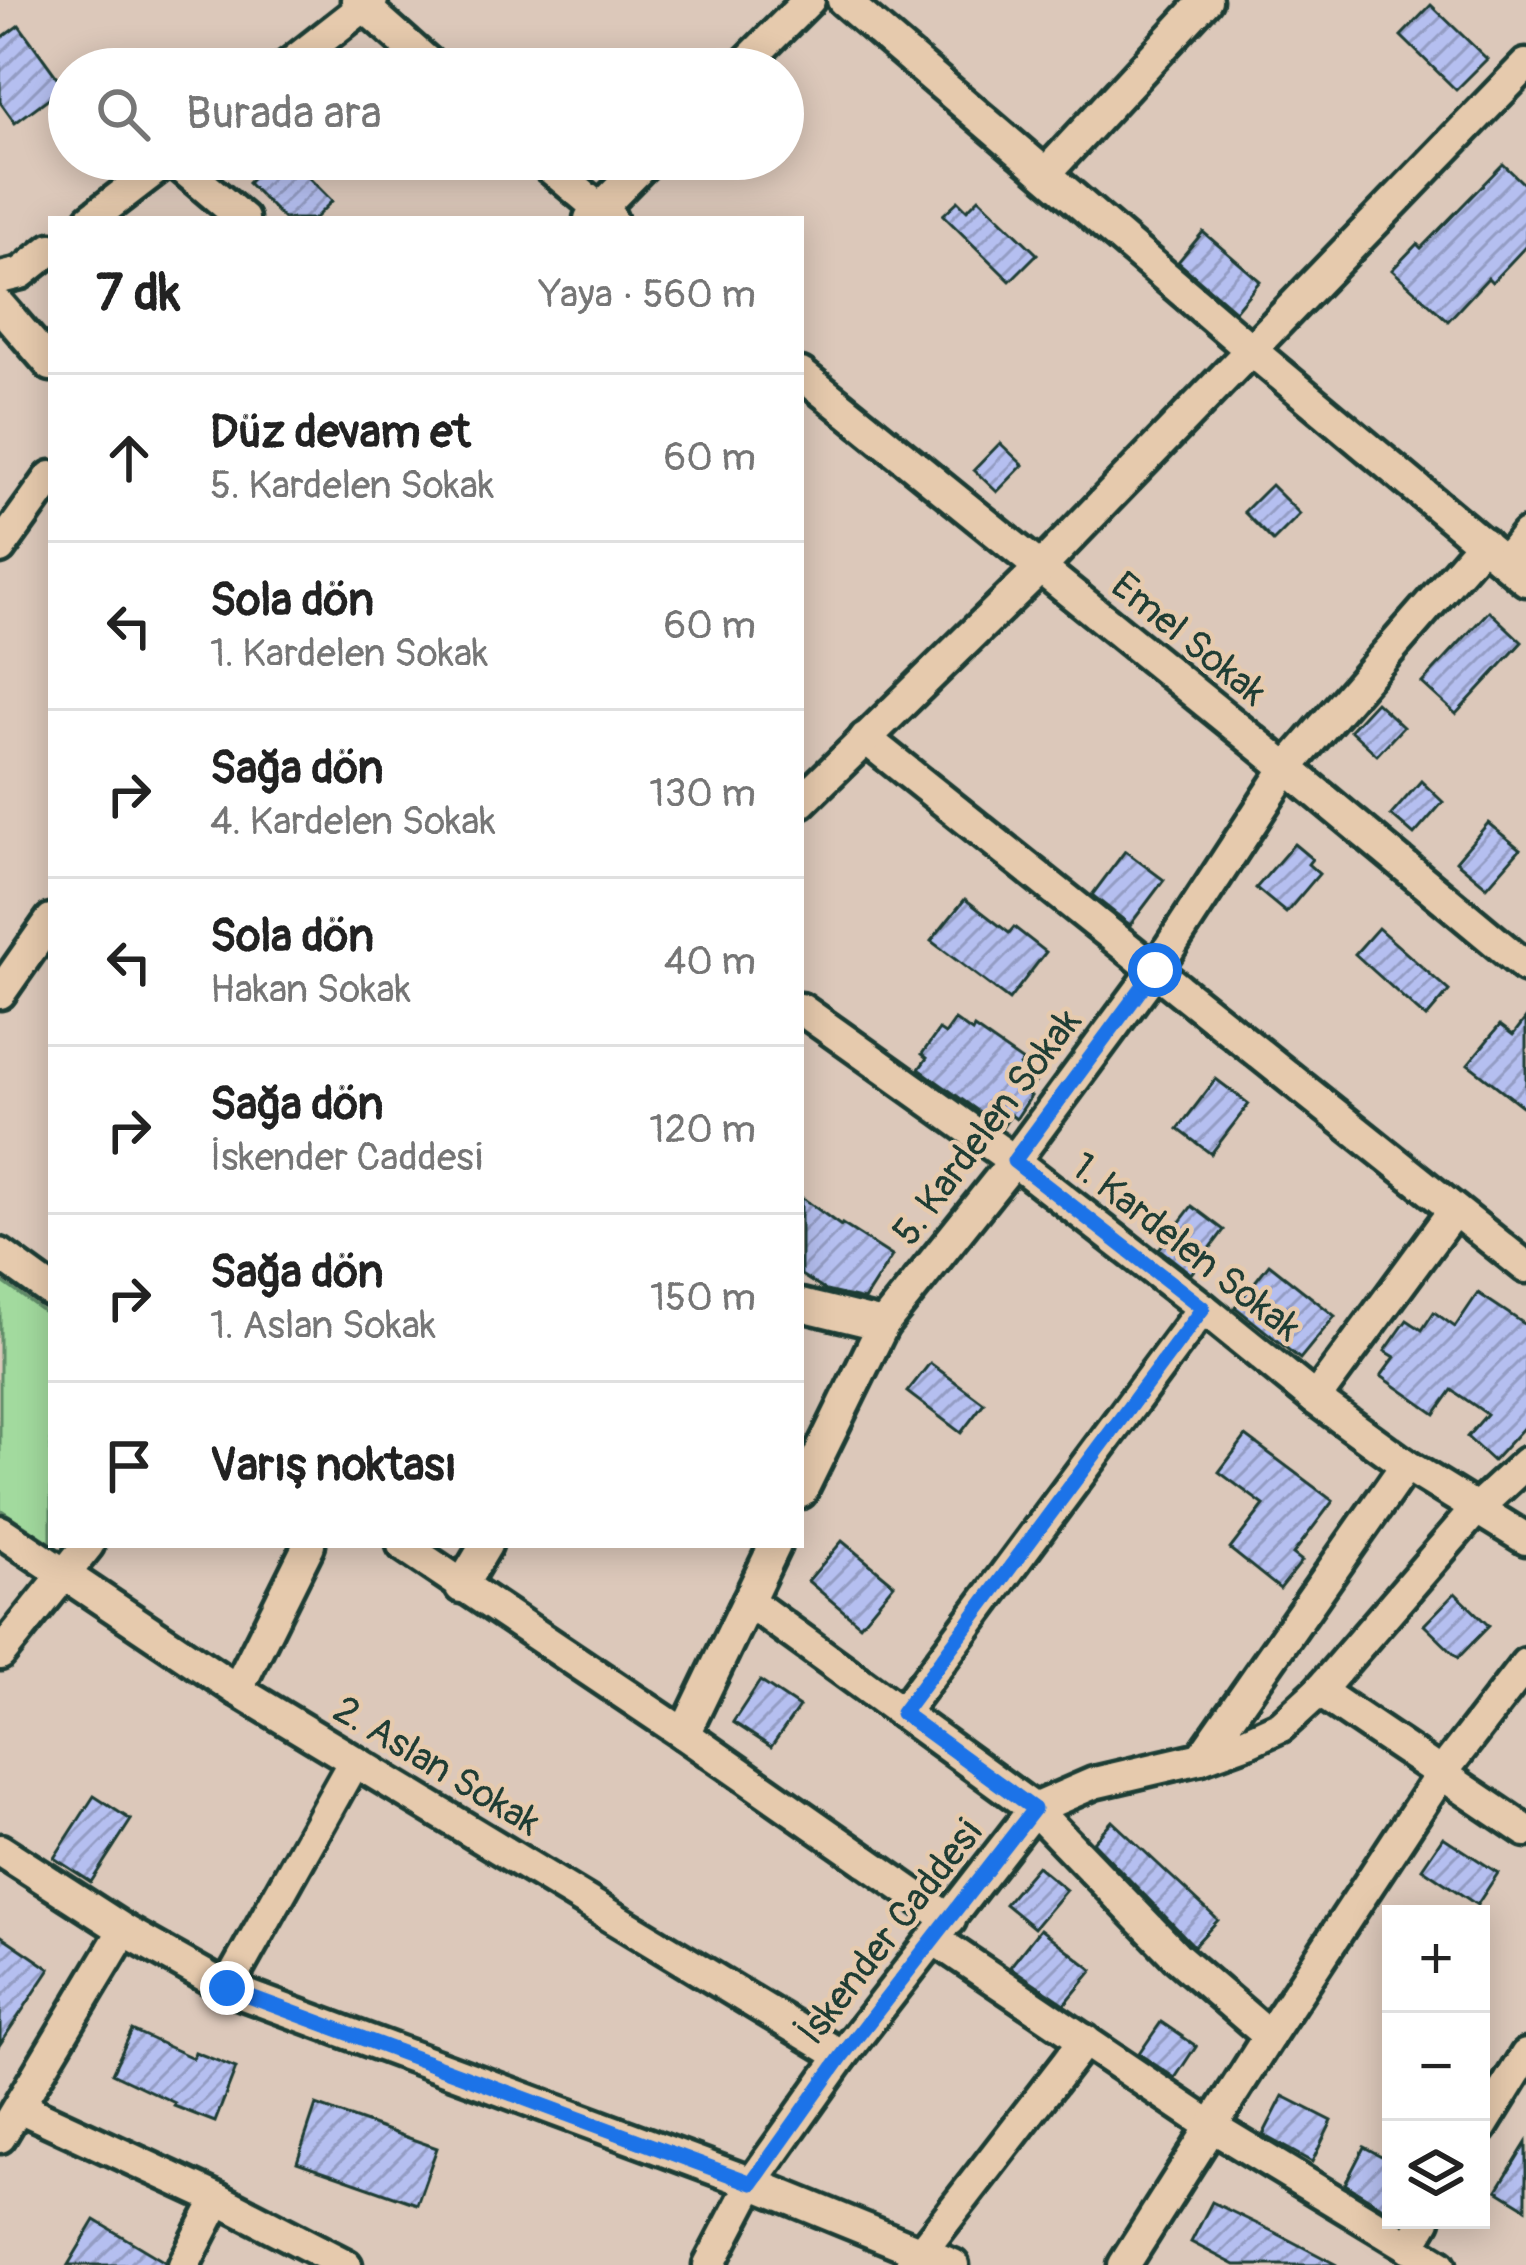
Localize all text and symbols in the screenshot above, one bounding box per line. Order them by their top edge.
search box [48,48,804,180]
icon: search [90,81,156,147]
text: Burada ara [186,86,382,142]
text: 7 dk [96,262,180,326]
text: Yaya · 560 m [539,270,756,319]
text: Düz devam et [210,405,471,461]
icon: ahead [96,425,162,491]
text: 60 m [664,433,756,482]
text: 5. Kardelen Sokak [210,461,494,510]
street label: Emel Sokak [1101,561,1277,717]
text: Sola dön [210,573,374,629]
icon: left [96,593,162,659]
text: 60 m [664,601,756,650]
text: 1. Kardelen Sokak [210,629,488,678]
text: Sağa dön [210,741,384,797]
icon: right [96,761,162,827]
text: 130 m [649,769,756,818]
text: 4. Kardelen Sokak [210,797,496,846]
text: Sola dön [210,909,374,965]
icon: left [96,929,162,995]
text: 40 m [664,937,756,986]
route start [1128,943,1182,997]
text: Hakan Sokak [210,965,411,1014]
street label: 5. Kardelen Sokak [882,999,1092,1255]
text: Sağa dön [210,1077,384,1133]
icon: right [96,1097,162,1163]
text: 120 m [649,1105,756,1154]
text: İskender Caddesi [210,1133,483,1182]
street label: 1. Kardelen Sokak [1061,1142,1311,1352]
text: Sağa dön [210,1245,384,1301]
icon: right [96,1265,162,1331]
text: 150 m [650,1273,756,1322]
text: 1. Aslan Sokak [210,1301,436,1350]
icon: arrive [96,1433,162,1499]
text: Varış noktası [210,1438,457,1494]
street label: 2. Aslan Sokak [325,1685,549,1847]
street label: İskender Caddesi [787,1809,993,2055]
map controls [1382,1905,1490,2229]
button: + [1382,1905,1490,2013]
route end [200,1961,254,2015]
button: − [1382,2013,1490,2121]
button: layers [1382,2121,1490,2229]

